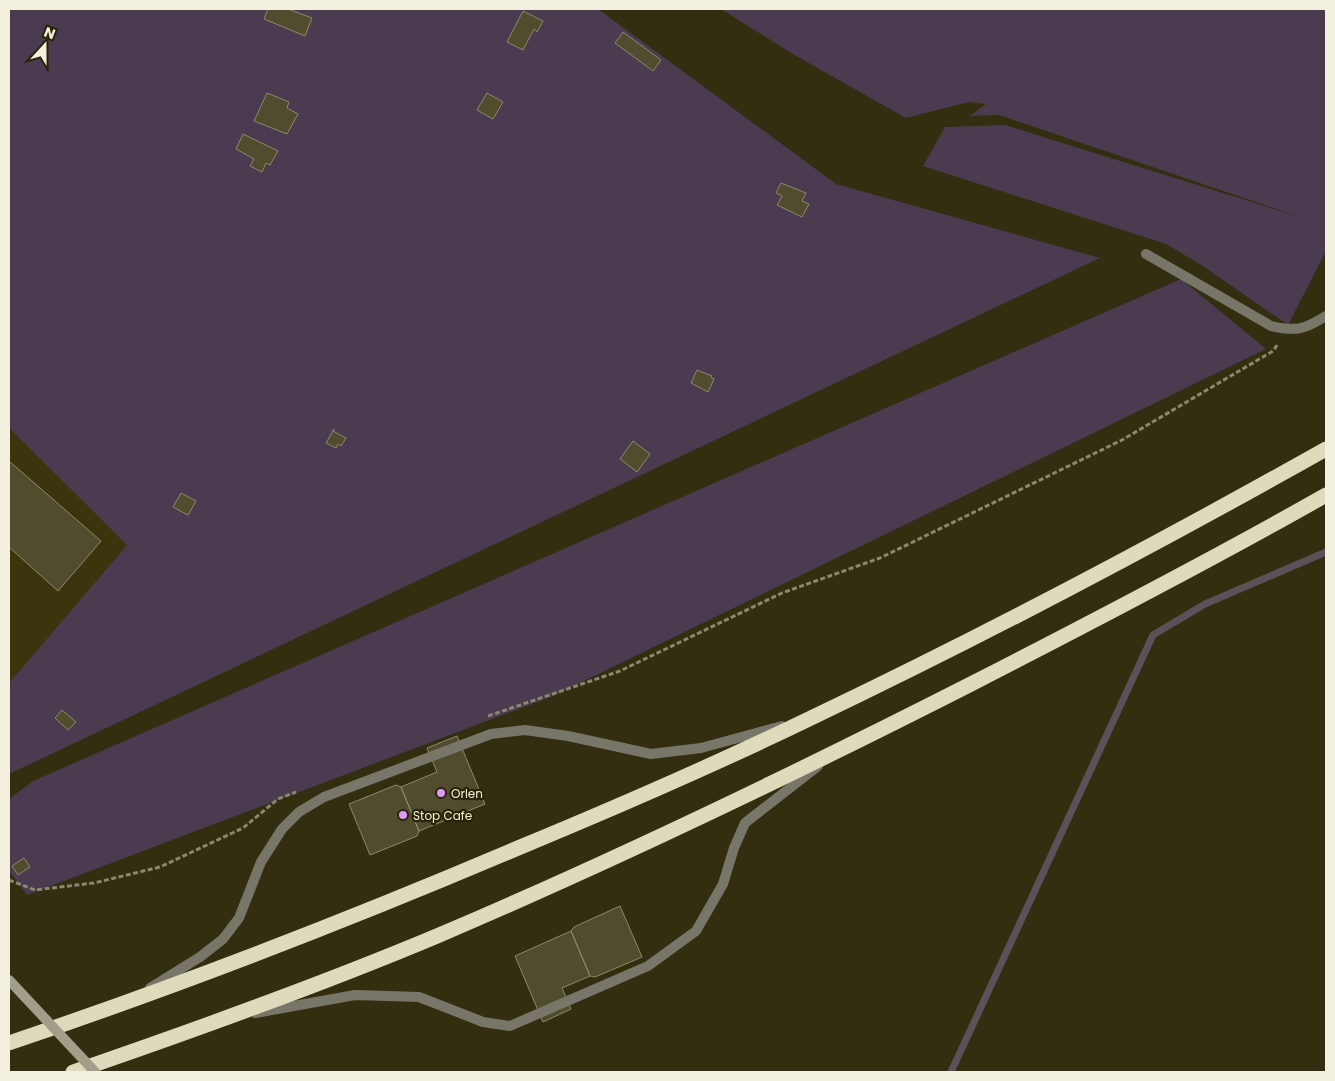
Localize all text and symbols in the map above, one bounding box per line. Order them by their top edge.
north arrow [20,20,70,70]
text: N [41,22,58,44]
place label: Orlen [451,785,483,802]
marker: Orlen [435,787,447,799]
place label: Stop Cafe [413,807,472,824]
marker: Stop Cafe [397,809,409,821]

